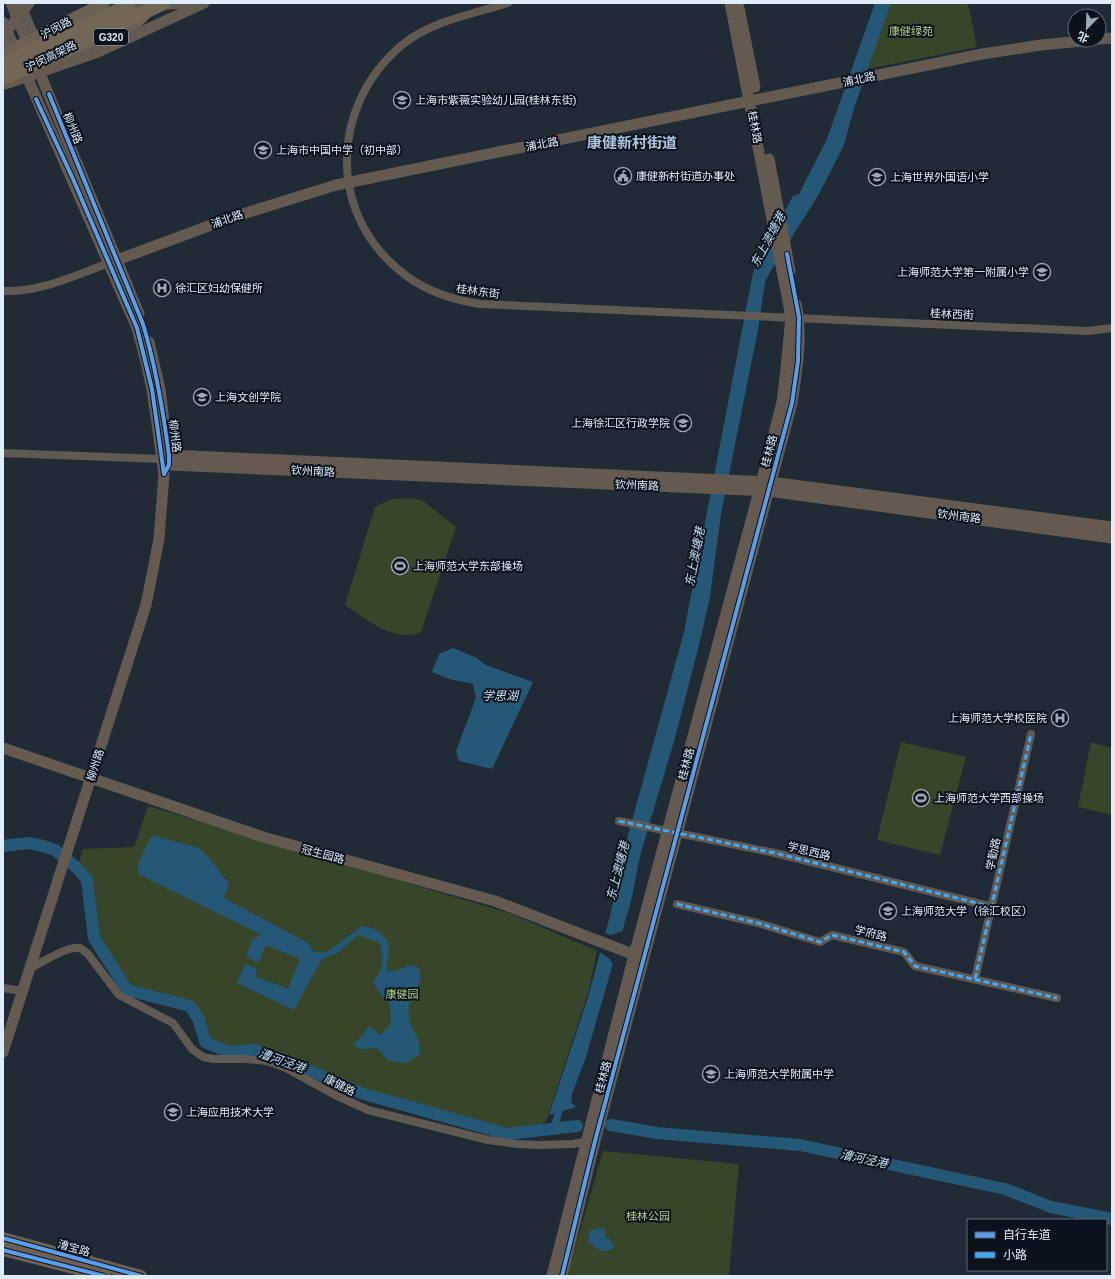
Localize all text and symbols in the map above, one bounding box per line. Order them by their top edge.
north arrow [1067,8,1107,48]
street label: 沪闵路 [39,15,73,41]
park label: 康健绿苑 [889,25,933,37]
road number: G320 [94,29,128,45]
text: 北 [1076,30,1090,45]
street label: 沪闵高架路 [24,39,78,73]
street label: 浦北路 [842,69,876,89]
school or university icon: 上海市紫薇实验幼儿园(桂林东街) [392,90,412,110]
place label: 上海市紫薇实验幼儿园(桂林东街) [415,94,576,106]
street label: 柳州路 [61,110,85,146]
street label: 桂林路 [746,110,764,144]
district label: 康健新村街道 [587,134,677,151]
street label: 浦北路 [525,135,559,153]
school or university icon: 上海市中国中学（初中部） [253,140,273,160]
place label: 上海市中国中学（初中部） [276,144,408,156]
public building icon: 康健新村街道办事处 [613,166,633,186]
school or university icon: 上海世界外国语小学 [867,167,887,187]
place label: 康健新村街道办事处 [636,170,735,182]
place label: 上海世界外国语小学 [890,171,989,183]
street label: 浦北路 [209,208,245,230]
water label: 东上澳塘港 [748,208,789,270]
school or university icon: 上海师范大学第一附属小学 [1032,262,1052,282]
place label: 上海师范大学第一附属小学 [897,266,1029,278]
hospital icon: 徐汇区妇幼保健所 [152,278,172,298]
place label: 徐汇区妇幼保健所 [175,282,263,294]
street label: 桂林东街 [455,282,501,300]
street label: 桂林西街 [930,307,974,321]
school or university icon: 上海文创学院 [192,387,212,407]
place label: 上海文创学院 [215,391,281,403]
school or university icon: 上海徐汇区行政学院 [673,413,693,433]
place label: 上海徐汇区行政学院 [571,417,670,429]
street label: 柳州路 [167,419,183,453]
street label: 桂林路 [759,434,779,468]
street label: 钦州南路 [291,464,335,478]
street label: 钦州南路 [615,478,659,492]
street label: 钦州南路 [936,507,982,525]
water label: 东上澳塘港 [682,524,708,588]
sports icon: 上海师范大学东部操场 [390,556,410,576]
place label: 上海师范大学东部操场 [413,560,523,572]
water label: 学思湖 [482,689,520,703]
hospital icon: 上海师范大学校医院 [1050,708,1070,728]
place label: 上海师范大学校医院 [948,712,1047,724]
street label: 柳州路 [84,747,106,783]
street label: 桂林路 [676,747,696,781]
sports icon: 上海师范大学西部操场 [911,788,931,808]
place label: 上海师范大学西部操场 [934,792,1044,804]
street label: 学勤路 [984,837,1002,871]
water label: 东上澳塘港 [604,838,633,902]
street label: 学思西路 [786,840,832,862]
street label: 冠生园路 [300,843,346,865]
school or university icon: 上海师范大学（徐汇校区） [878,901,898,921]
place label: 上海师范大学（徐汇校区） [901,905,1033,917]
street label: 学府路 [854,923,888,943]
park label: 康健园 [386,988,419,1000]
water label: 漕河泾港 [257,1046,309,1076]
street label: 桂林路 [593,1060,613,1094]
school or university icon: 上海师范大学附属中学 [701,1064,721,1084]
place label: 上海师范大学附属中学 [724,1068,834,1080]
street label: 康健路 [323,1072,357,1098]
school or university icon: 上海应用技术大学 [163,1102,183,1122]
place label: 上海应用技术大学 [186,1106,274,1118]
water label: 漕河泾港 [839,1147,891,1171]
park label: 桂林公园 [626,1210,670,1222]
legend [967,1219,1107,1271]
text: 自行车道 [1003,1228,1051,1242]
street label: 漕宝路 [56,1238,92,1258]
text: 小路 [1003,1248,1027,1262]

